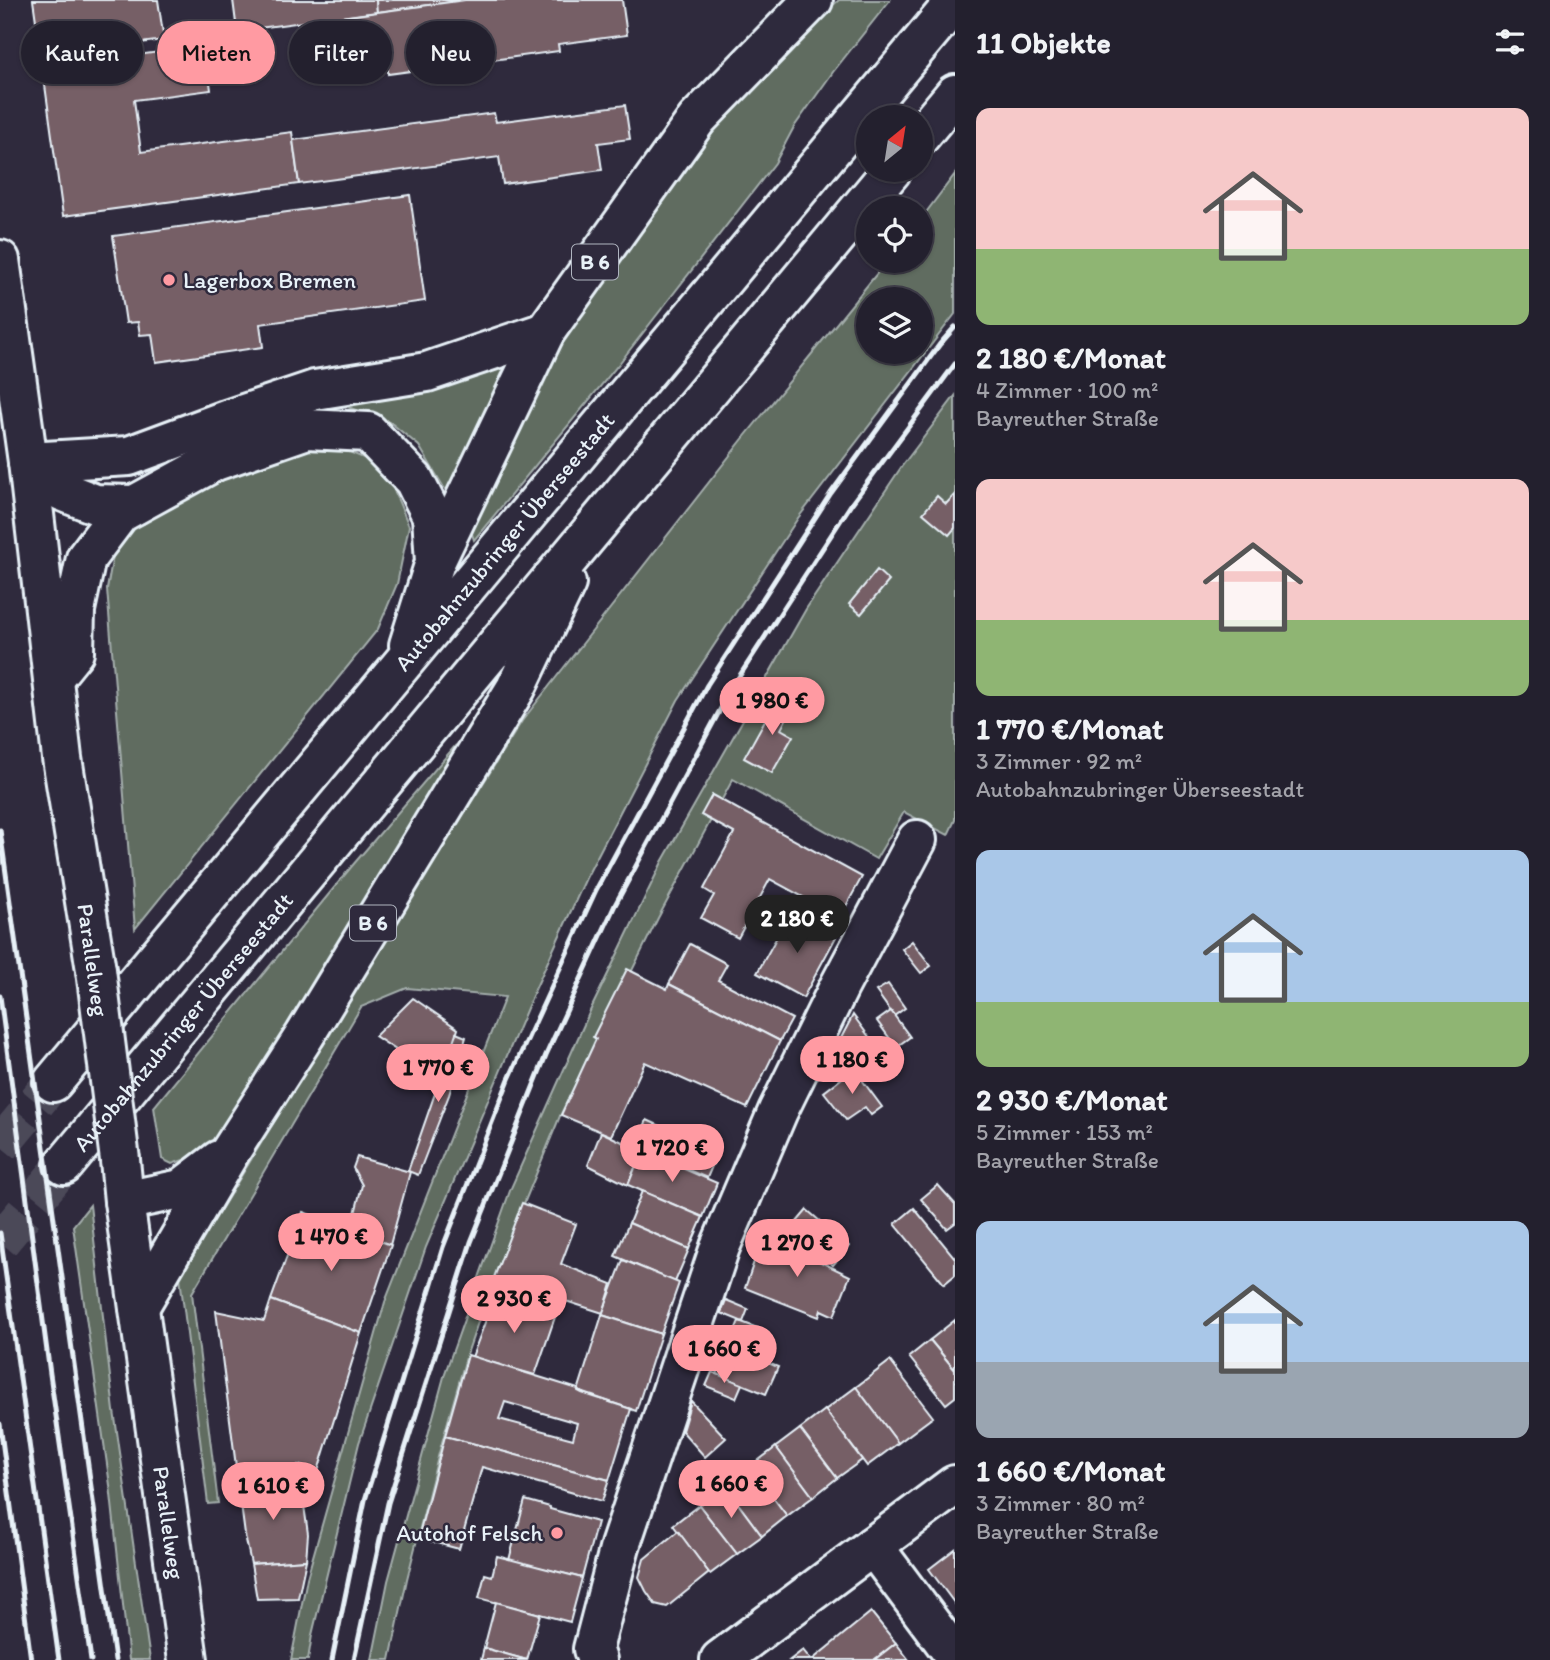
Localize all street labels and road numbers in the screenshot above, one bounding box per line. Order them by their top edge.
road number: B 6 [572,244,618,280]
street label: Autobahnzubringer Überseestadt [388,406,621,677]
street label: Autobahnzubringer Überseestadt [67,887,299,1157]
street label: Parallelweg [71,902,115,1019]
road number: B 6 [350,906,396,940]
street label: Parallelweg [147,1464,191,1581]

